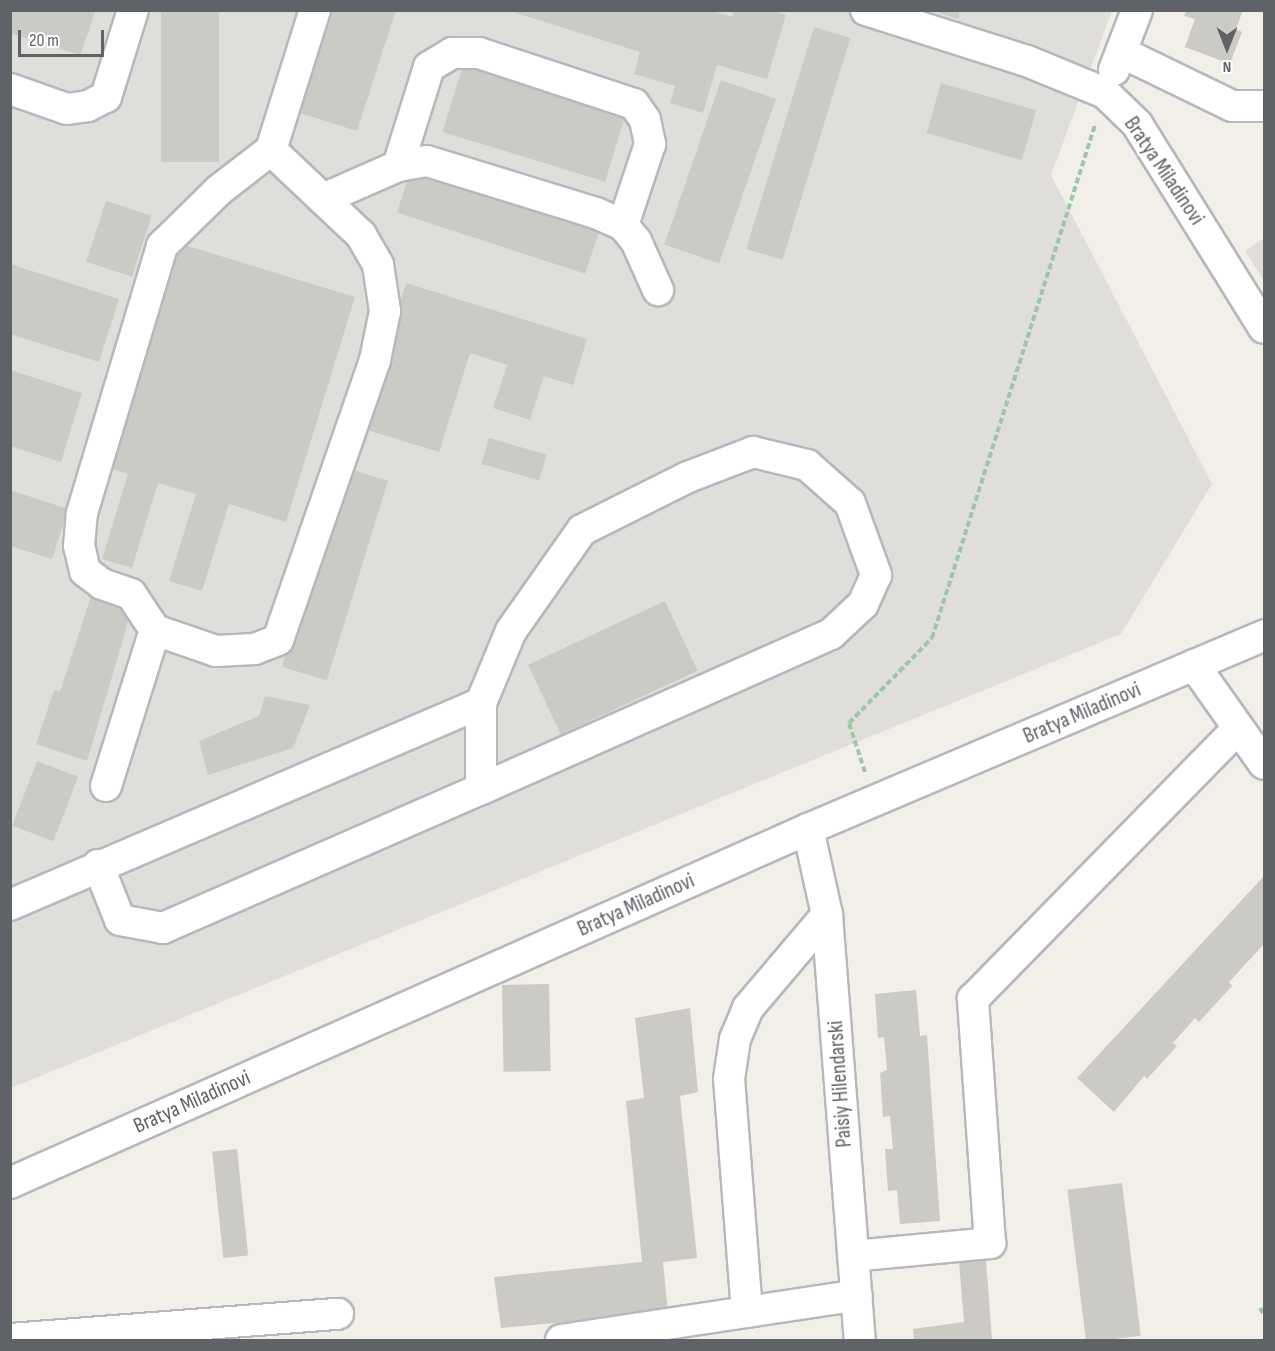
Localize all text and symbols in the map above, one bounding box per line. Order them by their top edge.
scale bar [21,18,106,56]
north arrow [1197,18,1257,78]
text: 20 m [29,30,59,51]
text: N [1223,57,1231,76]
street label: Bratya Miladinovi [1118,112,1210,230]
street label: Bratya Miladinovi [1019,676,1145,750]
street label: Bratya Miladinovi [574,868,698,942]
street label: Paisiy Hilendarski [822,1020,858,1148]
street label: Bratya Miladinovi [130,1065,254,1139]

